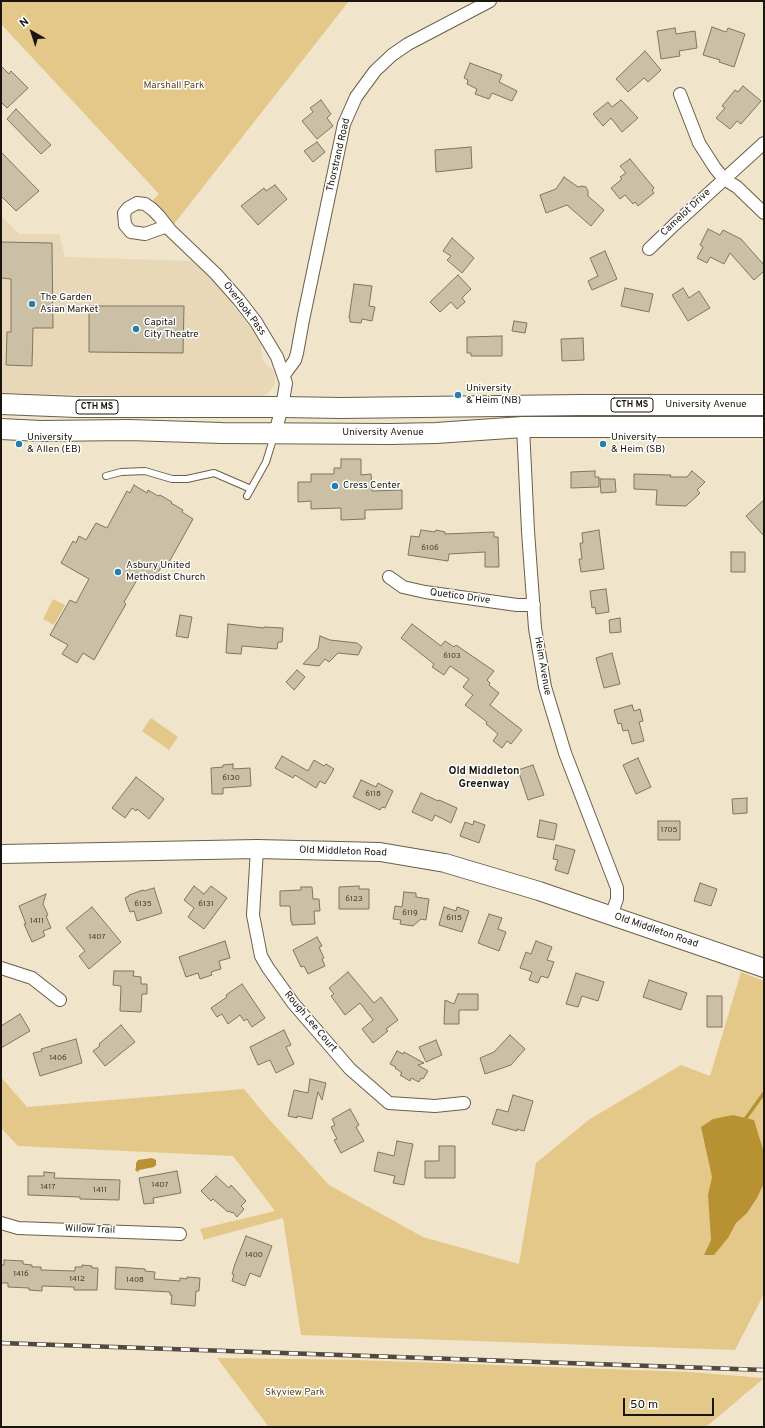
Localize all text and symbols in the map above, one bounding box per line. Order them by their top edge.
north arrow [12,12,52,52]
text: N [17,15,32,31]
park label: Marshall Park [144,80,204,92]
street label: Thorstrand Road [325,117,353,193]
street label: Camelot Drive [659,187,713,239]
street label: Overlook Pass [220,280,268,338]
place label: The Garden Asian Market [40,292,98,316]
marker: The Garden Asian Market [27,299,37,309]
place label: Capital City Theatre [144,317,199,340]
marker: Capital City Theatre [131,324,141,334]
place label: University & Heim (NB) [466,383,521,406]
marker: University & Heim (NB) [453,390,463,400]
road number: CTH MS [611,398,653,412]
street label: University Avenue [665,399,747,411]
road number: CTH MS [76,400,118,414]
street label: University Avenue [342,427,424,439]
place label: University & Allen (EB) [27,432,81,456]
place label: University & Heim (SB) [611,432,665,456]
marker: University & Allen (EB) [14,439,24,449]
marker: University & Heim (SB) [598,439,608,449]
place label: Cress Center [343,480,401,492]
marker: Cress Center [330,481,340,491]
house number: 6106 [421,543,439,553]
place label: Asbury United Methodist Church [126,560,205,584]
marker: Asbury United Methodist Church [113,567,123,577]
street label: Quetico Drive [429,587,491,607]
street label: Heim Avenue [531,636,553,696]
house number: 6103 [443,651,461,661]
district label: Old Middleton Greenway [448,765,520,791]
house number: 6130 [222,773,240,783]
house number: 6118 [365,789,381,799]
house number: 1705 [661,825,677,835]
street label: Old Middleton Road [299,844,387,860]
house number: 6123 [345,894,363,904]
house number: 6135 [134,899,152,909]
house number: 6131 [198,899,214,909]
house number: 6119 [402,908,418,918]
street label: Old Middleton Road [612,911,700,951]
house number: 6115 [446,913,462,923]
house number: 1411 [30,916,44,926]
house number: 1407 [89,932,105,942]
street label: Rough Lee Court [281,989,339,1055]
house number: 1406 [49,1053,67,1063]
house number: 1407 [152,1180,168,1190]
house number: 1417 [41,1182,55,1192]
house number: 1411 [93,1185,107,1195]
street label: Willow Trail [65,1223,115,1237]
house number: 1400 [245,1250,263,1260]
house number: 1416 [13,1269,29,1279]
house number: 1412 [69,1274,85,1284]
house number: 1408 [126,1275,144,1285]
park label: Skyview Park [265,1387,325,1399]
scale bar [625,1390,716,1416]
text: 50 m [630,1397,658,1413]

